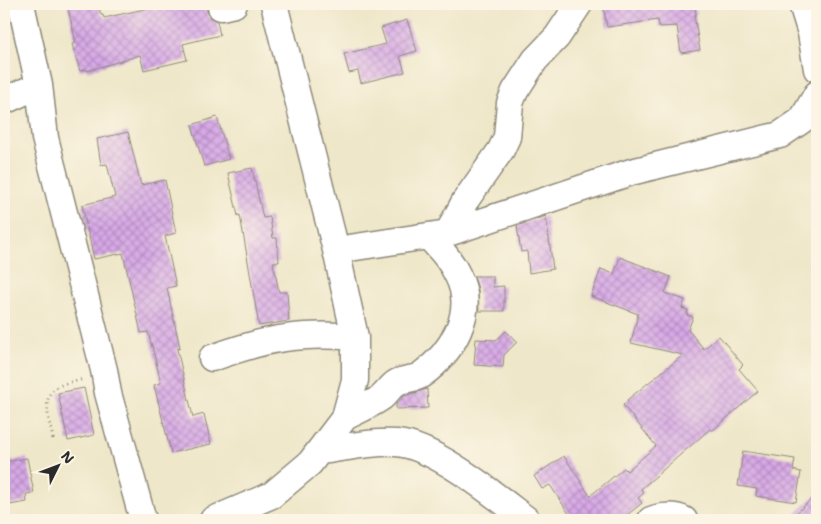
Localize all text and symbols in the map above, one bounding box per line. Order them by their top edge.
north arrow [32,442,82,492]
text: N [57,447,78,467]

